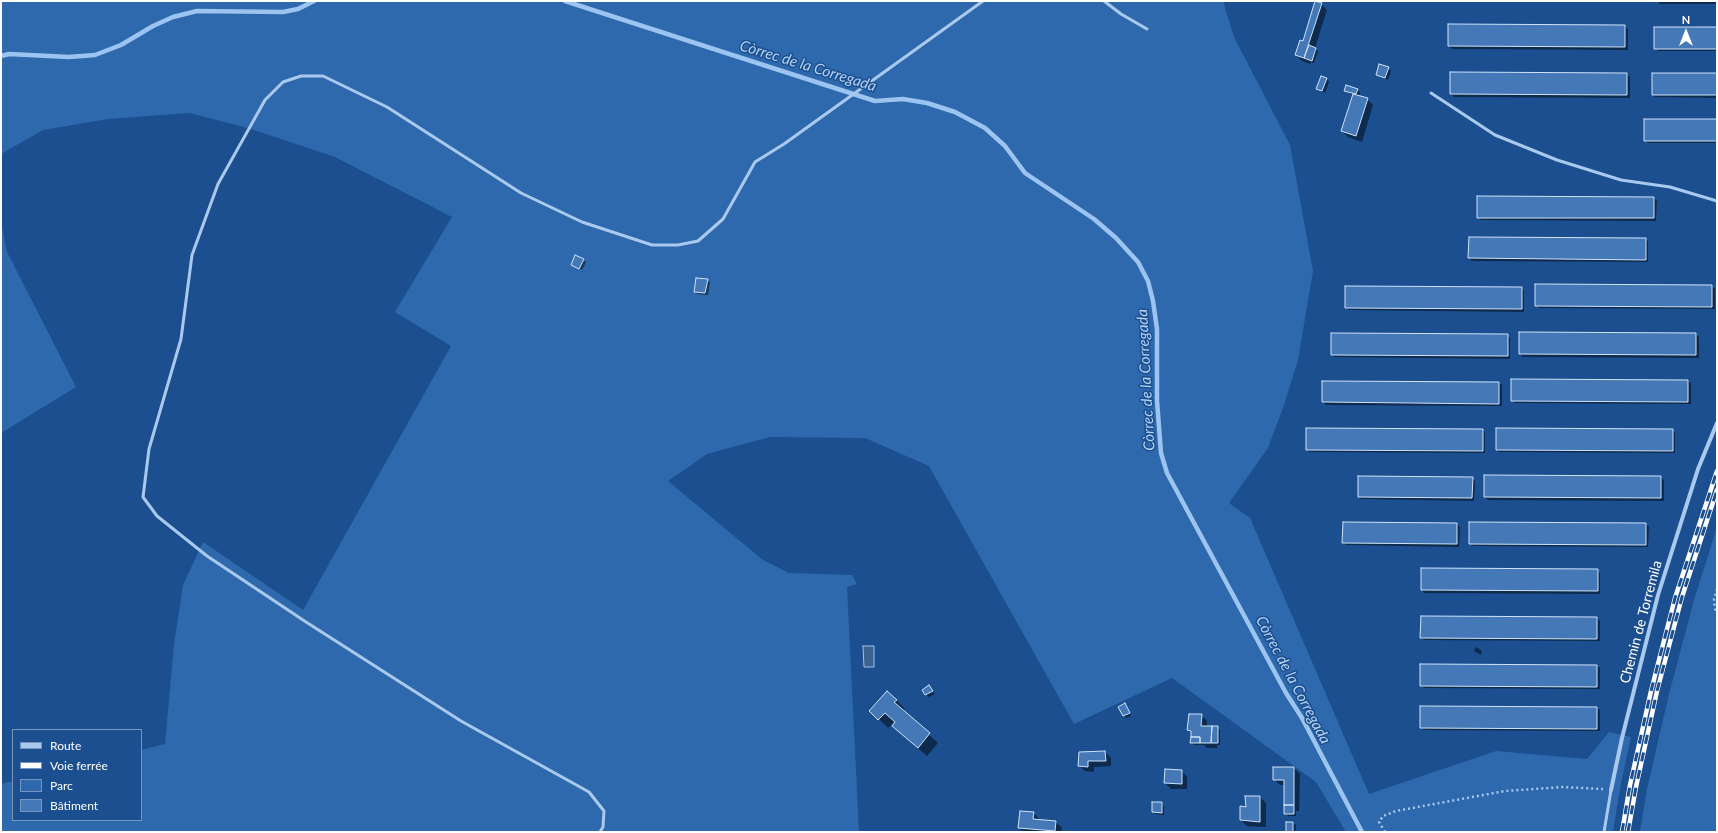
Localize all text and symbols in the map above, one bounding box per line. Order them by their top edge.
north arrow [1666,12,1706,52]
text: N [1682,13,1690,26]
water label: Còrrec de la Corregada [738,37,878,95]
water label: Còrrec de la Corregada [1133,309,1159,451]
street label: Chemin de Torremila [1617,559,1665,685]
water label: Còrrec de la Corregada [1252,613,1334,747]
legend [12,729,142,821]
text: Route [50,738,81,753]
text: Voie ferrée [50,758,108,773]
text: Parc [50,778,73,793]
text: Bâtiment [50,798,98,813]

